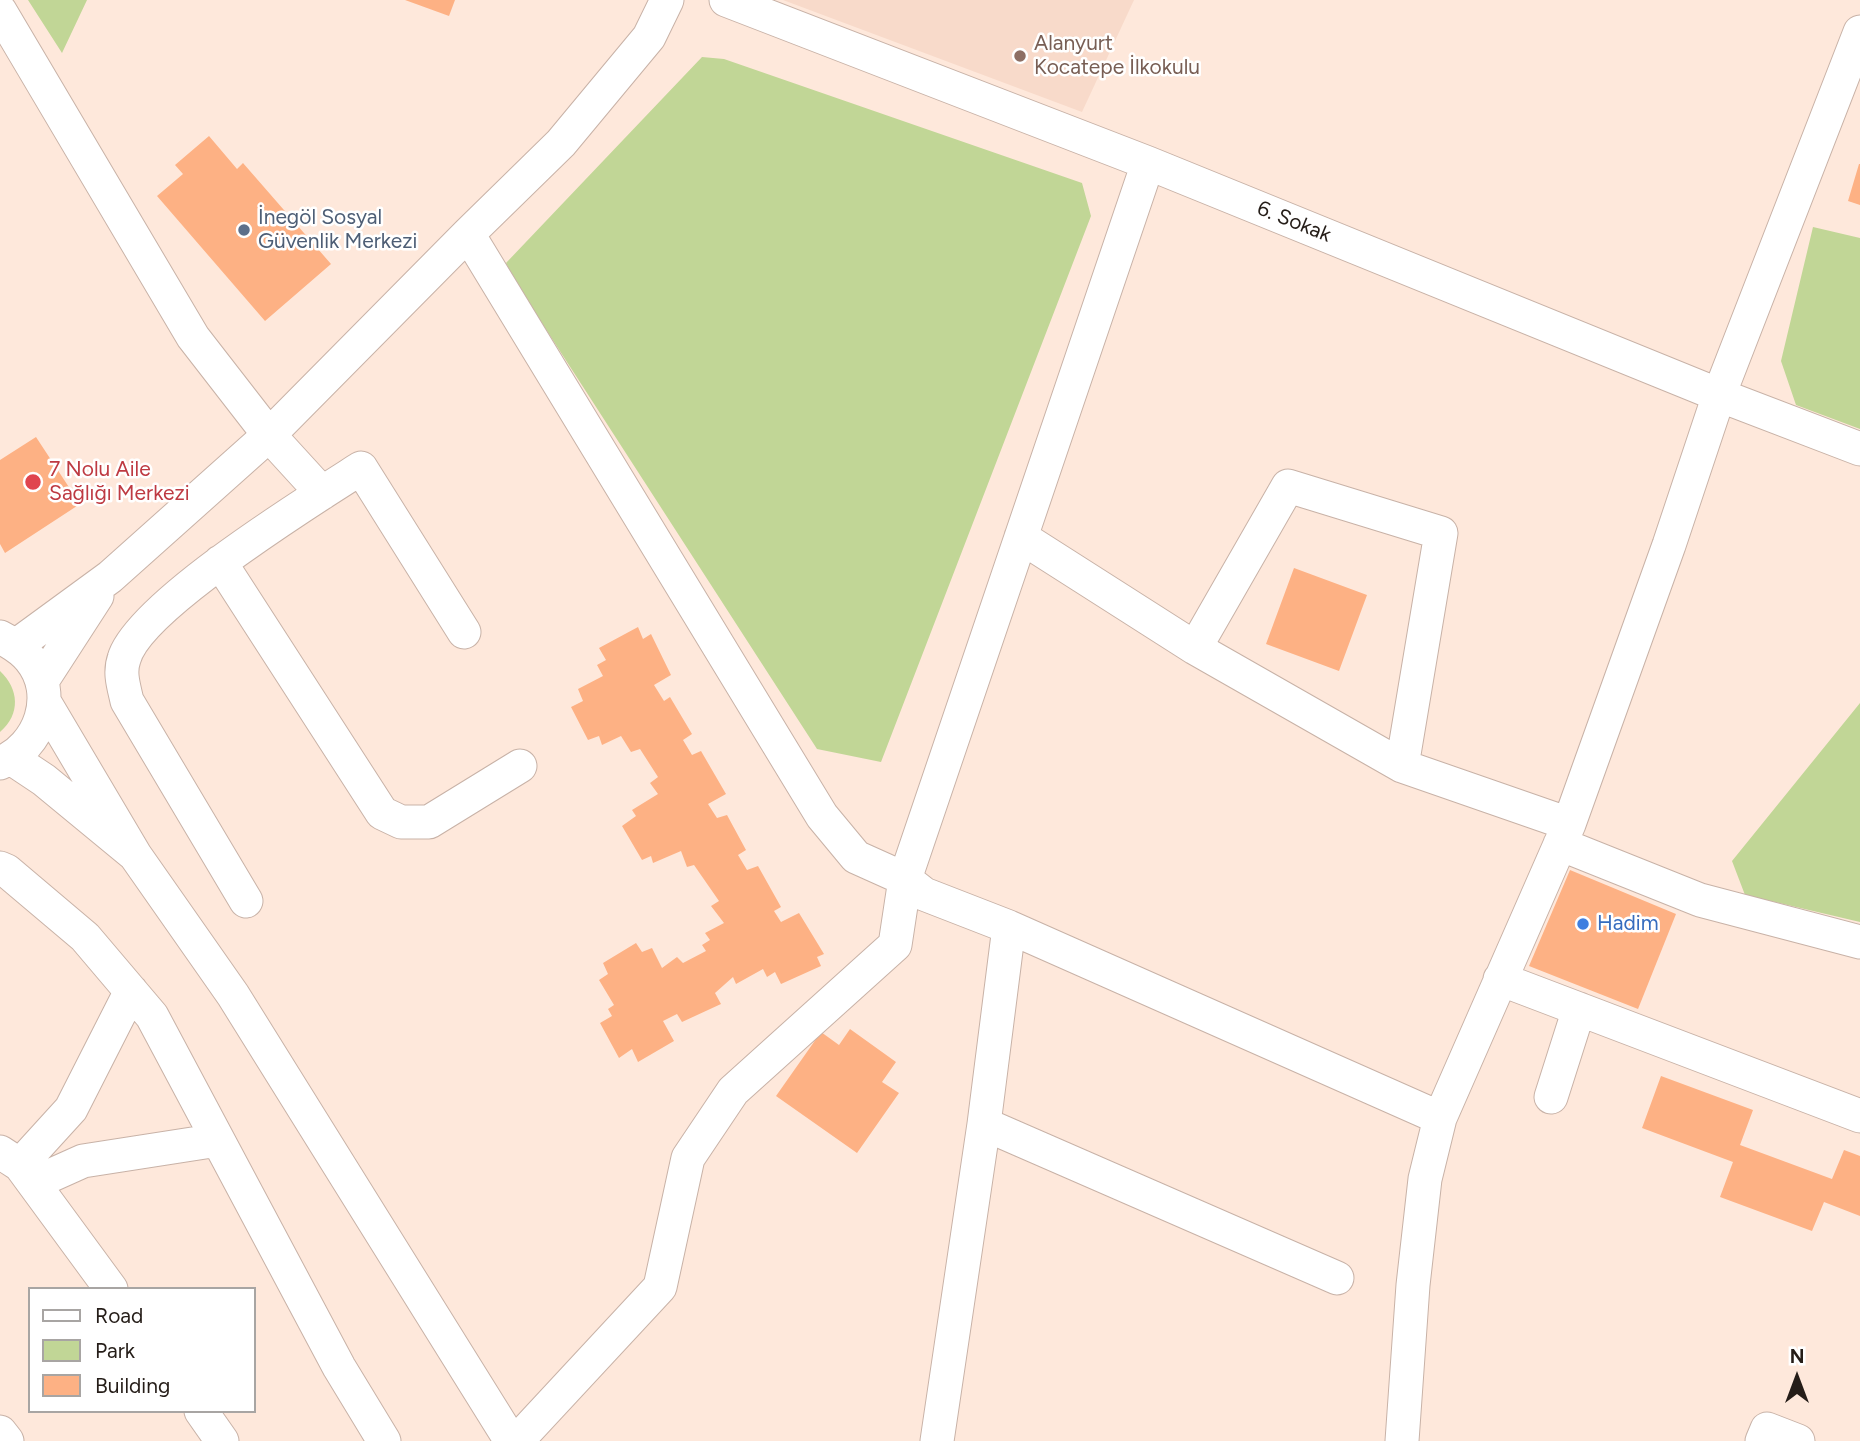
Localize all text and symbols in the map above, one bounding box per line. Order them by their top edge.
place label: Alanyurt Kocatepe İlkokulu [1034,31,1200,81]
marker: Alanyurt Kocatepe İlkokulu [1012,48,1028,64]
street label: 6. Sokak [1253,196,1335,248]
place label: İnegöl Sosyal Güvenlik Merkezi [258,205,417,255]
marker: İnegöl Sosyal Güvenlik Merkezi [236,222,252,238]
place label: 7 Nolu Aile Sağlığı Merkezi [49,457,190,507]
marker: 7 Nolu Aile Sağlığı Merkezi [23,472,43,492]
place label: Hadim [1597,911,1659,937]
marker: Hadim [1575,916,1591,932]
legend [28,1287,256,1413]
text: Road [95,1303,143,1328]
text: Park [95,1338,135,1363]
north arrow [1762,1343,1832,1413]
text: N [1790,1345,1804,1368]
text: Building [95,1373,170,1398]

